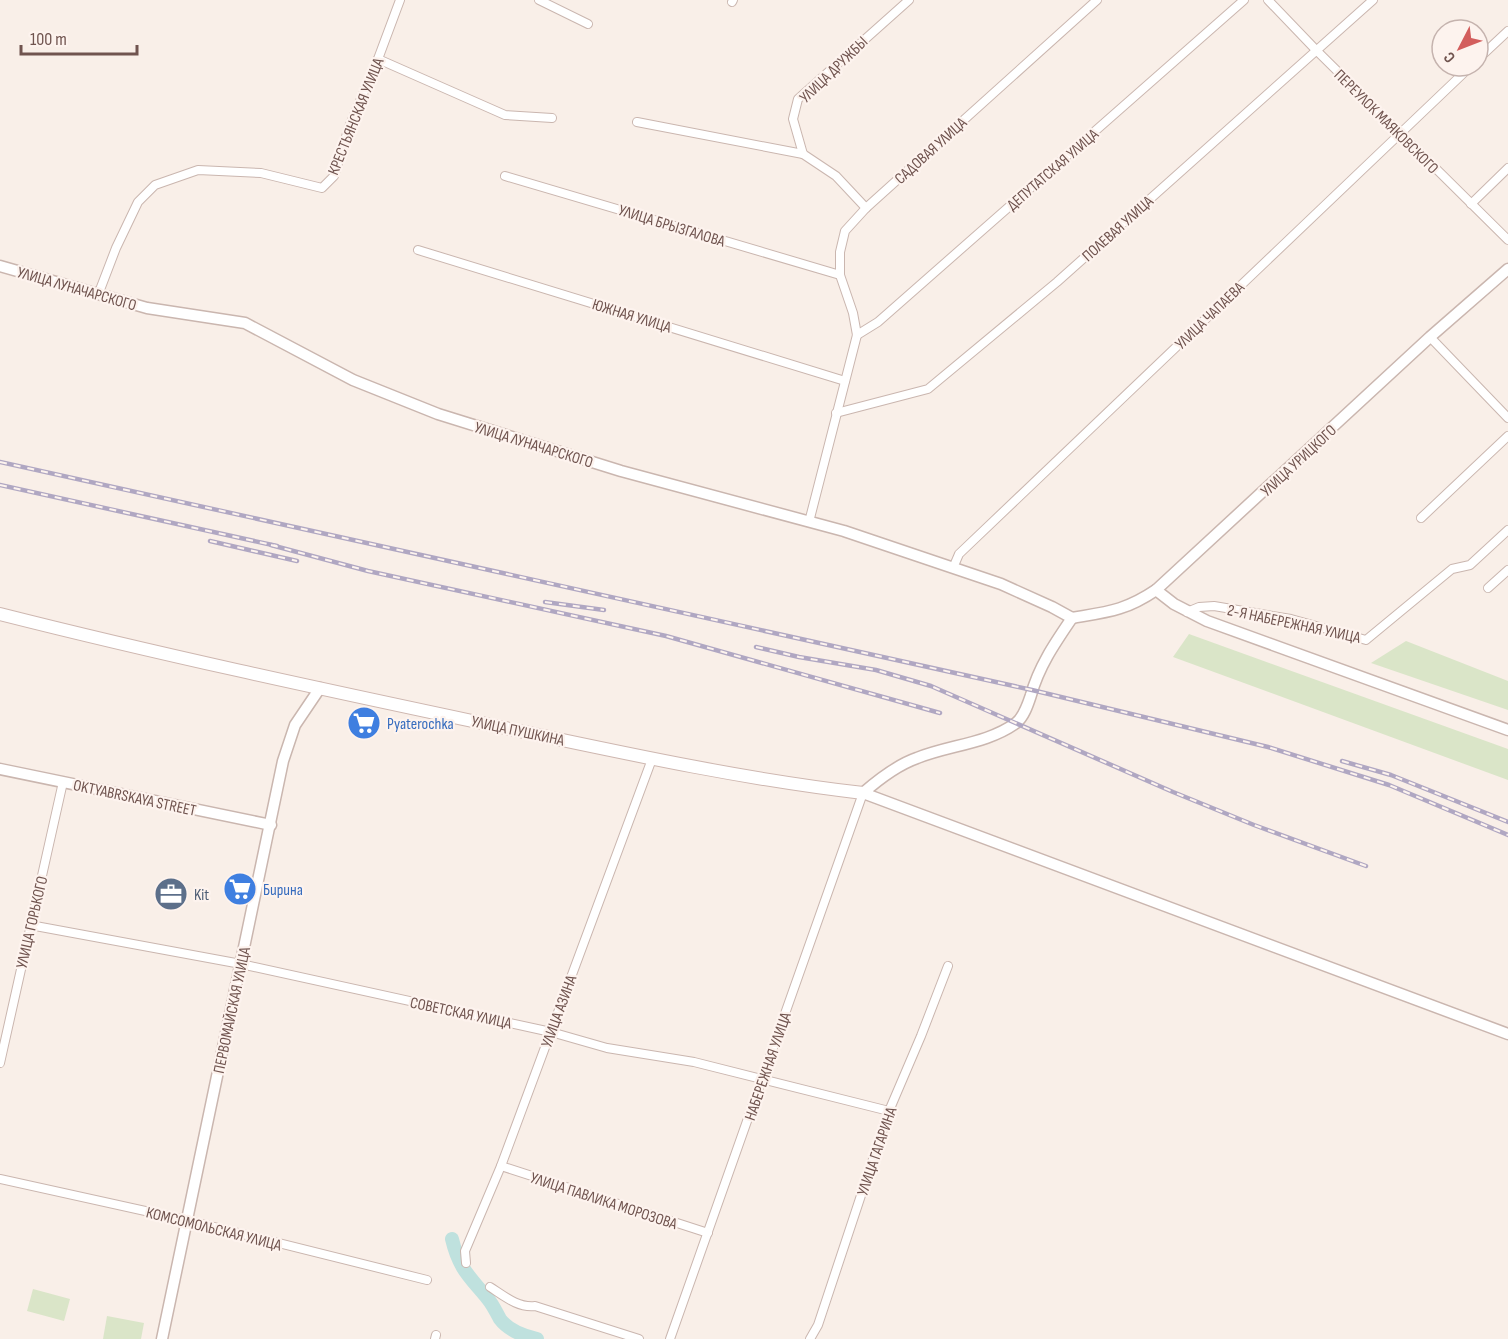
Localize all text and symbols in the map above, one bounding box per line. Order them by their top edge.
scale bar [21,18,136,56]
north arrow [1430,18,1490,78]
text: 100 m [30,29,67,50]
street label: УЛИЦА ДРУЖБЫ [796,33,872,107]
text: С [1440,48,1460,66]
street label: КРЕСТЬЯНСКАЯ УЛИЦА [324,55,389,178]
street label: ПЕРЕУЛОК МАЯКОВСКОГО [1330,66,1442,178]
street label: САДОВАЯ УЛИЦА [891,114,971,188]
street label: ДЕПУТАТСКАЯ УЛИЦА [1003,125,1103,215]
street label: ПОЛЕВАЯ УЛИЦА [1079,192,1158,266]
street label: УЛИЦА БРЫЗГАЛОВА [616,201,727,252]
street label: УЛИЦА ЛУНАЧАРСКОГО [15,263,138,316]
street label: УЛИЦА ЧАПАЕВА [1172,278,1249,354]
street label: ЮЖНАЯ УЛИЦА [590,295,674,338]
street label: УЛИЦА ЛУНАЧАРСКОГО [472,418,595,473]
street label: УЛИЦА УРИЦКОГО [1257,421,1341,501]
street label: 2-Я НАБЕРЕЖНАЯ УЛИЦА [1225,601,1362,648]
supermarket icon: Pyaterochka [346,705,382,741]
street label: УЛИЦА ПУШКИНА [469,712,566,751]
place label: Pyaterochka [387,715,454,734]
street label: OKTYABRSKAYA STREET [72,776,198,821]
supermarket icon: Бирина [222,871,258,907]
street label: УЛИЦА ГОРЬКОГО [13,874,52,970]
office icon: Kit [153,876,189,912]
place label: Бирина [263,881,303,900]
place label: Kit [194,886,209,905]
street label: ПЕРВОМАЙСКАЯ УЛИЦА [210,945,255,1075]
street label: УЛИЦА АЗИНА [538,973,581,1050]
street label: СОВЕТСКАЯ УЛИЦА [408,993,513,1034]
street label: НАБЕРЕЖНАЯ УЛИЦА [741,1010,796,1123]
street label: УЛИЦА ГАГАРИНА [853,1105,901,1198]
street label: УЛИЦА ПАВЛИКА МОРОЗОВА [528,1169,679,1234]
street label: КОМСОМОЛЬСКАЯ УЛИЦА [144,1203,283,1255]

